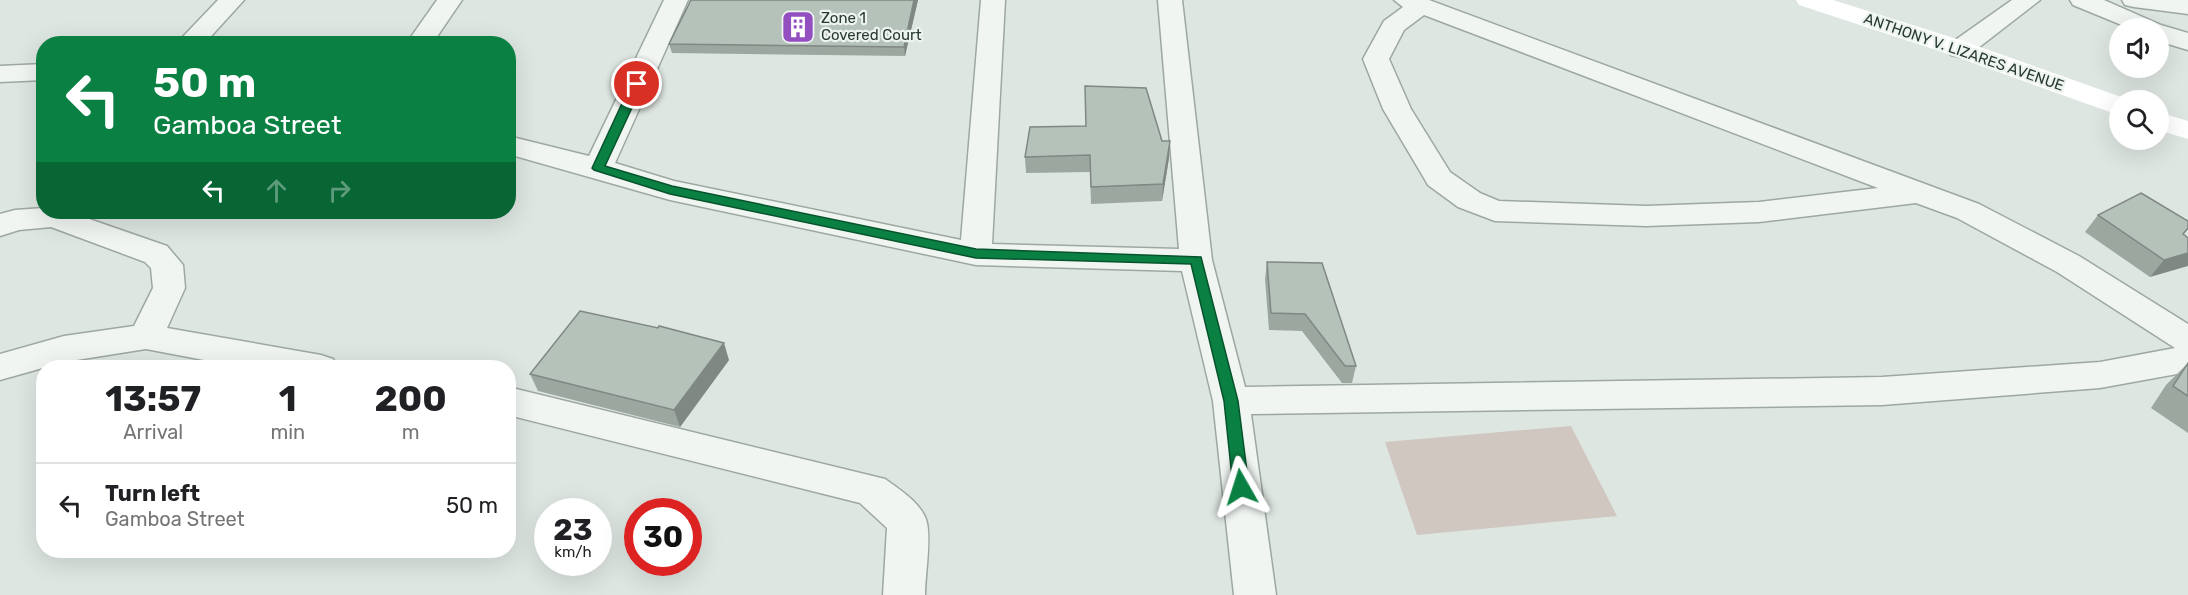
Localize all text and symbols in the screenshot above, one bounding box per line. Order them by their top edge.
building icon: Zone 1 Covered Court [780,9,816,45]
place label: Zone 1 Covered Court [821,9,922,44]
street label: ANTHONY V. LIZARES AVENUE [1862,9,2066,95]
map controls [2109,18,2169,150]
button: sound [2109,18,2169,78]
text: 50 m [153,58,256,108]
pin [611,58,662,109]
icon: left [54,60,132,138]
icon: arrive [620,67,653,100]
button: search [2109,90,2169,150]
text: Gamboa Street [153,109,341,141]
icon: left [197,174,230,207]
icon: ahead [260,174,293,207]
icon: right [323,174,356,207]
text: 13:57 [105,377,201,420]
text: 1 [279,377,297,420]
text: 200 [374,377,447,420]
text: Arrival [123,420,183,444]
text: min [270,420,305,444]
text: m [402,420,419,444]
position arrow [1209,455,1273,519]
text: Turn left [105,480,200,507]
icon: left [54,489,87,522]
text: 50 m [446,492,498,519]
speed limit sign: 30 [624,498,702,576]
text: Gamboa Street [105,507,245,531]
text: 23 [553,512,593,548]
text: km/h [554,543,592,561]

